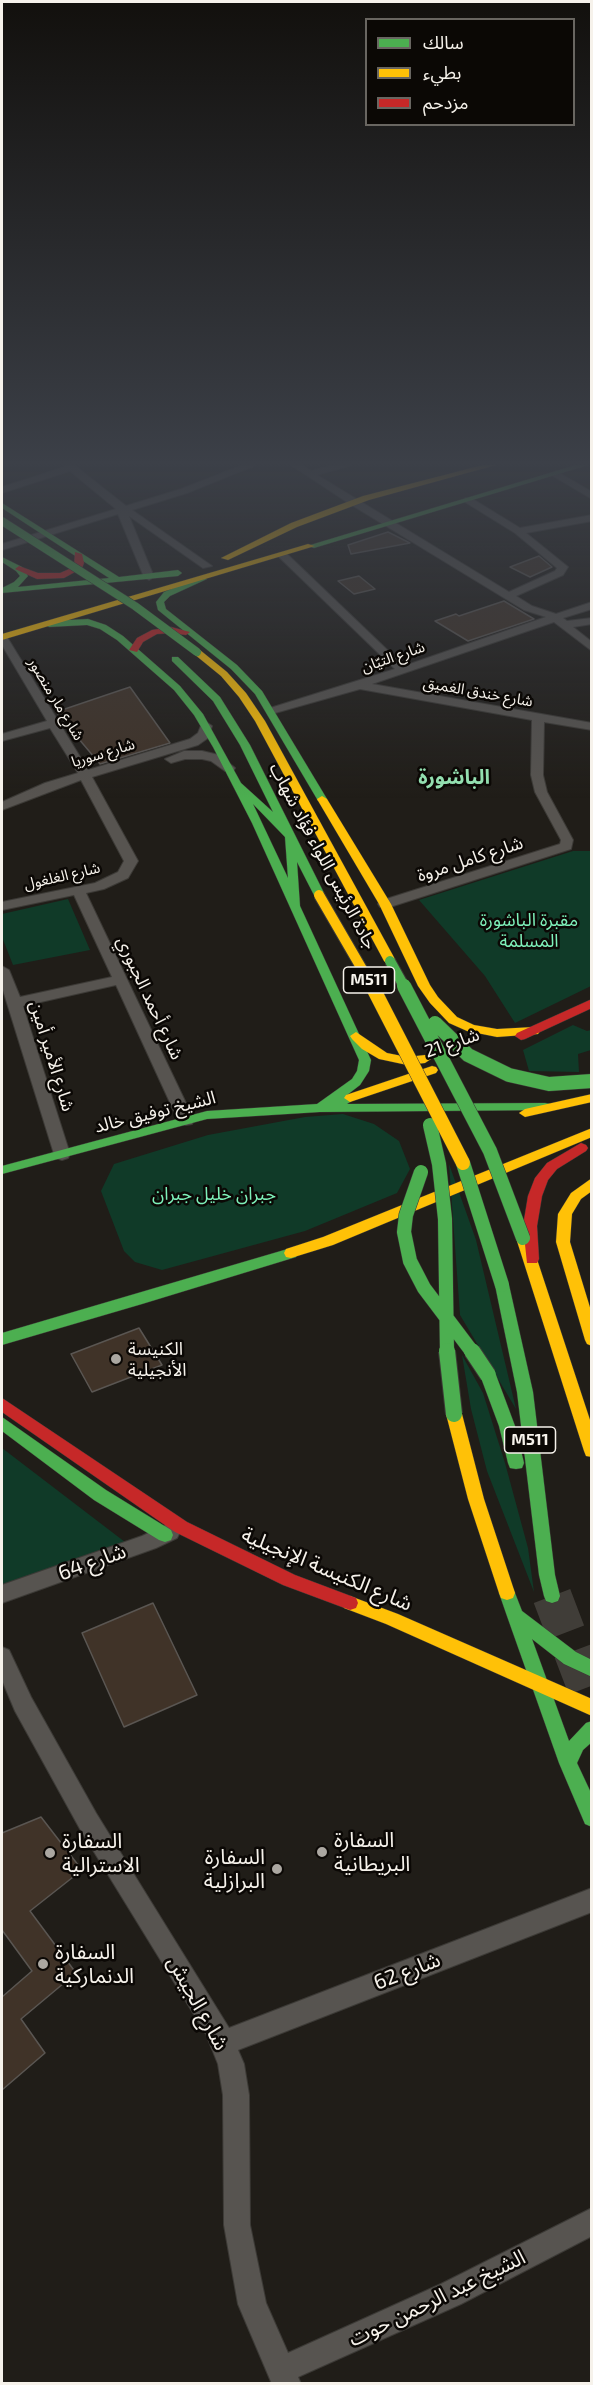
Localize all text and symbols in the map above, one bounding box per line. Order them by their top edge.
legend [365,18,575,126]
text: سالك [423,31,464,53]
text: بطيء [423,61,461,83]
text: مزدحم [423,91,468,113]
street label: شارع التيّان [359,638,427,676]
street label: شارع مار منصور [24,654,88,744]
street label: شارع خندق الغميق [422,673,534,711]
street label: شارع سوريا [69,735,137,771]
street label: جادة الرئيس اللواء فؤاد شهاب [265,759,381,953]
district label: الباشورة [418,765,490,789]
street label: شارع كامل مروة [414,832,526,886]
street label: شارع الغلغول [22,858,102,894]
park label: مقبرة الباشورة المسلمة [480,909,578,952]
street label: شارع أحمد الجبوري [112,933,188,1063]
road number: M511 [344,967,394,993]
street label: شارع الأمير أمين [25,998,79,1114]
street label: شارع 21 [422,1024,482,1062]
street label: الشيخ توفيق خالد [92,1087,218,1137]
park label: جبران خليل جبران [152,1183,276,1205]
place label: الكنيسة الأنجيلية [128,1338,187,1380]
marker: الكنيسة الأنجيلية [109,1352,123,1366]
road number: M511 [504,1427,556,1453]
street label: شارع الكنيسة الإنجيلية [238,1522,416,1616]
street label: شارع 64 [55,1538,129,1586]
place label: السفارة البريطانية [334,1827,410,1877]
place label: السفارة الاسترالية [62,1828,140,1878]
place label: السفارة البرازلية [204,1844,265,1894]
marker: السفارة البريطانية [315,1845,329,1859]
marker: السفارة الاسترالية [43,1846,57,1860]
marker: السفارة البرازلية [270,1862,284,1876]
place label: السفارة الدنماركية [55,1939,134,1989]
street label: شارع 62 [370,1947,444,1995]
street label: شارع الجيش [162,1951,234,2055]
marker: السفارة الدنماركية [36,1957,50,1971]
street label: الشيخ عبد الرحمن حوت [344,2244,530,2352]

